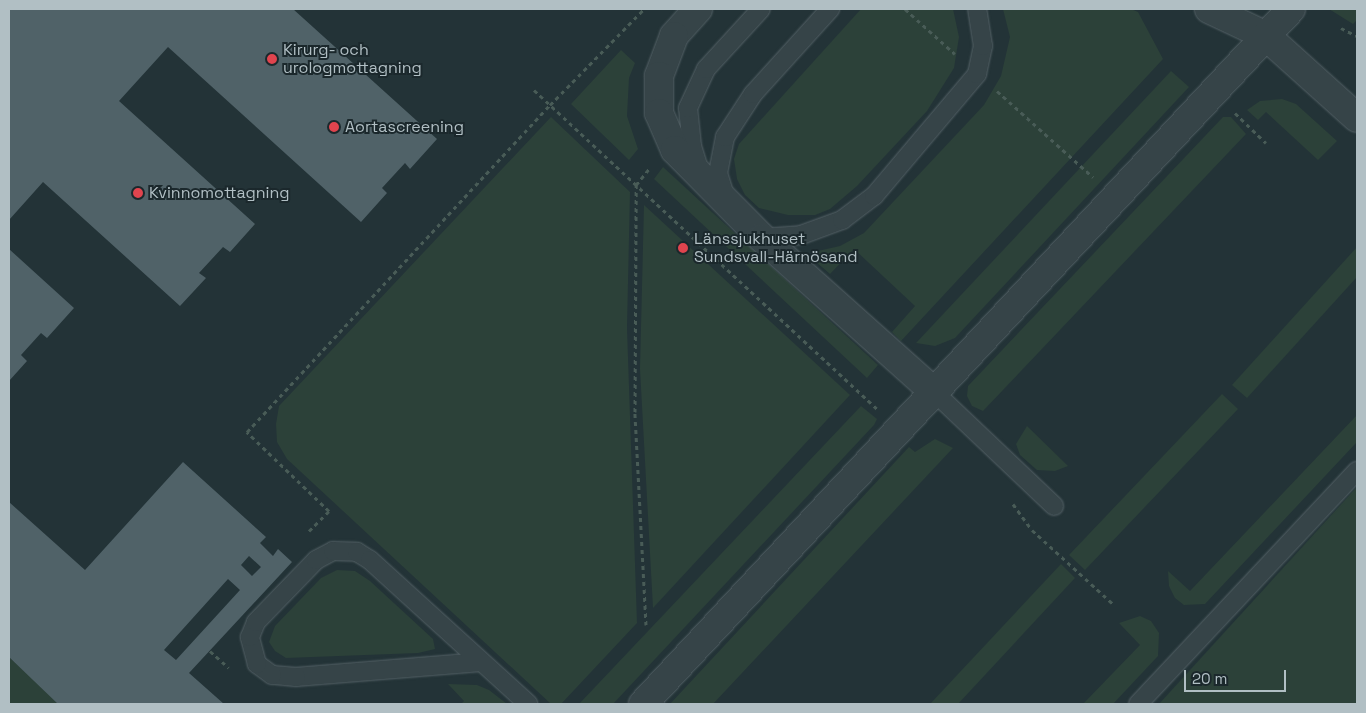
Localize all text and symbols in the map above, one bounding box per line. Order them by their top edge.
place label: Kirurg- och urologmottagning [283,40,422,78]
marker: Kirurg- och urologmottagning [265,52,279,66]
place label: Aortascreening [345,117,464,137]
marker: Aortascreening [327,120,341,134]
place label: Kvinnomottagning [149,183,290,203]
marker: Kvinnomottagning [131,186,145,200]
place label: Länssjukhuset Sundsvall-Härnösand [694,229,858,267]
marker: Länssjukhuset Sundsvall-Härnösand [676,241,690,255]
scale bar [1186,660,1288,692]
text: 20 m [1192,669,1227,688]

